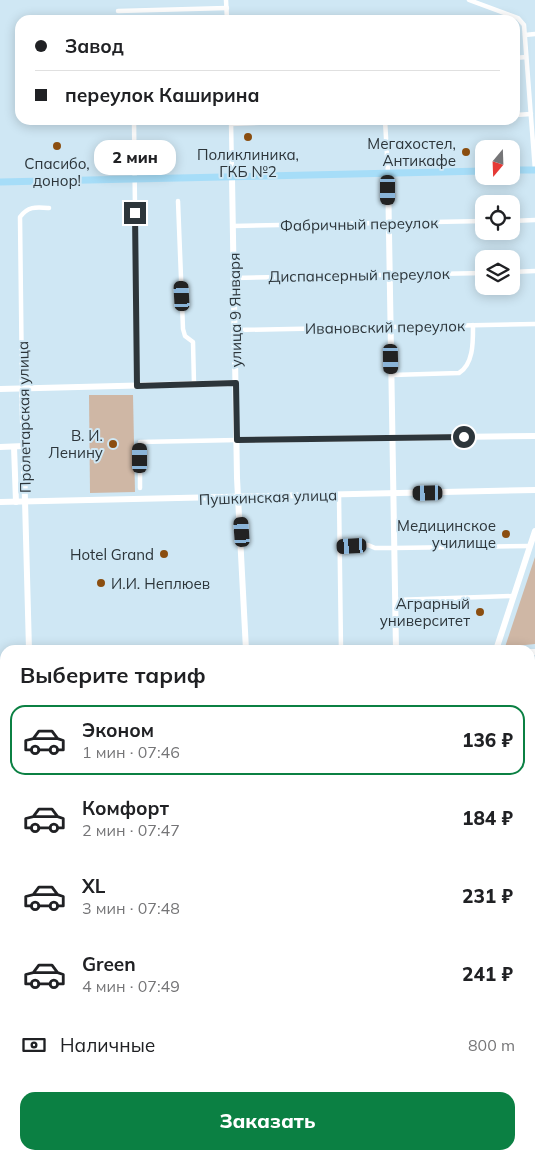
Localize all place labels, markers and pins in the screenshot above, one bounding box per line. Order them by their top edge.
marker: Поликлиника, ГКБ №2 [242,131,254,143]
place label: Мегахостел, Антикафе [367,134,456,170]
marker: Спасибо, донор! [51,140,63,152]
place label: Поликлиника, ГКБ №2 [197,145,299,181]
marker: Мегахостел, Антикафе [460,146,472,158]
place label: Спасибо, донор! [24,154,90,190]
place label: В. И. Ленину [48,426,103,462]
marker: В. И. Ленину [107,438,119,450]
place label: Медицинское училище [397,516,496,552]
marker: Медицинское училище [500,528,512,540]
place label: Hotel Grand [70,545,154,564]
marker: Hotel Grand [158,548,170,560]
place label: И.И. Неплюев [111,574,210,593]
marker: И.И. Неплюев [95,577,107,589]
place label: Аграрный университет [380,594,470,630]
marker: Аграрный университет [474,606,486,618]

